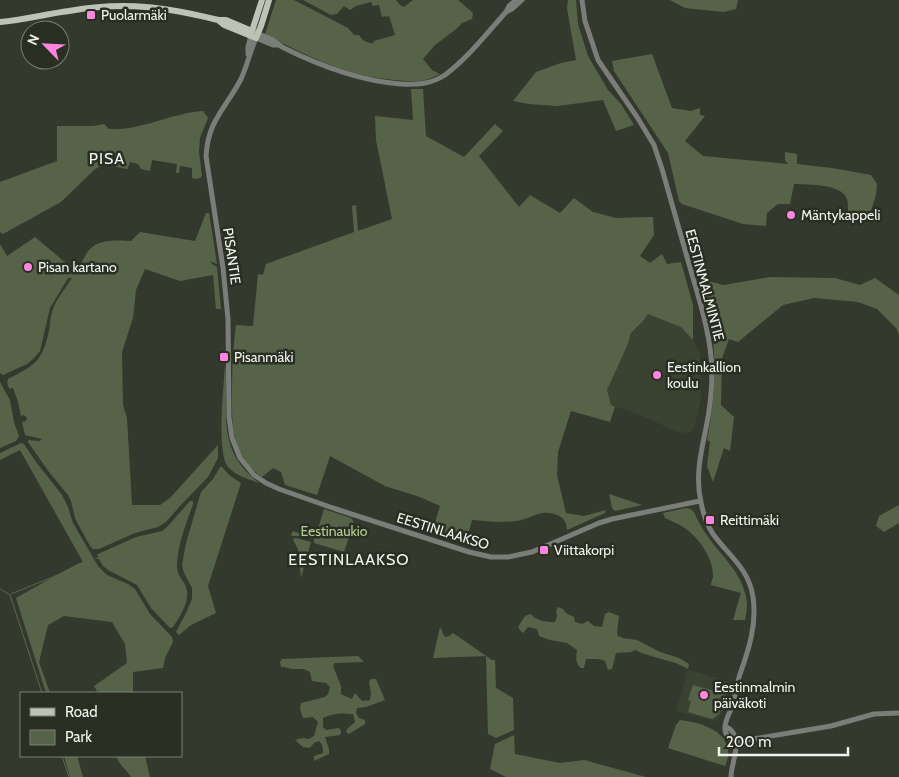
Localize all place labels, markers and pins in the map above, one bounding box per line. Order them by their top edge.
place label: Puolarmäki [101,6,167,24]
marker: Puolarmäki [85,9,97,21]
place label: Mäntykappeli [801,206,880,224]
marker: Mäntykappeli [785,209,797,221]
place label: Pisan kartano [38,258,117,276]
marker: Pisan kartano [22,261,34,273]
place label: Pisanmäki [234,348,294,366]
marker: Pisanmäki [218,351,230,363]
place label: Eestinkallion koulu [667,358,741,392]
marker: Eestinkallion koulu [651,369,663,381]
place label: Reittimäki [720,511,779,529]
marker: Reittimäki [704,514,716,526]
place label: Viittakorpi [554,541,614,559]
marker: Viittakorpi [538,544,550,556]
place label: Eestinmalmin päiväkoti [714,678,796,712]
marker: Eestinmalmin päiväkoti [698,689,710,701]

